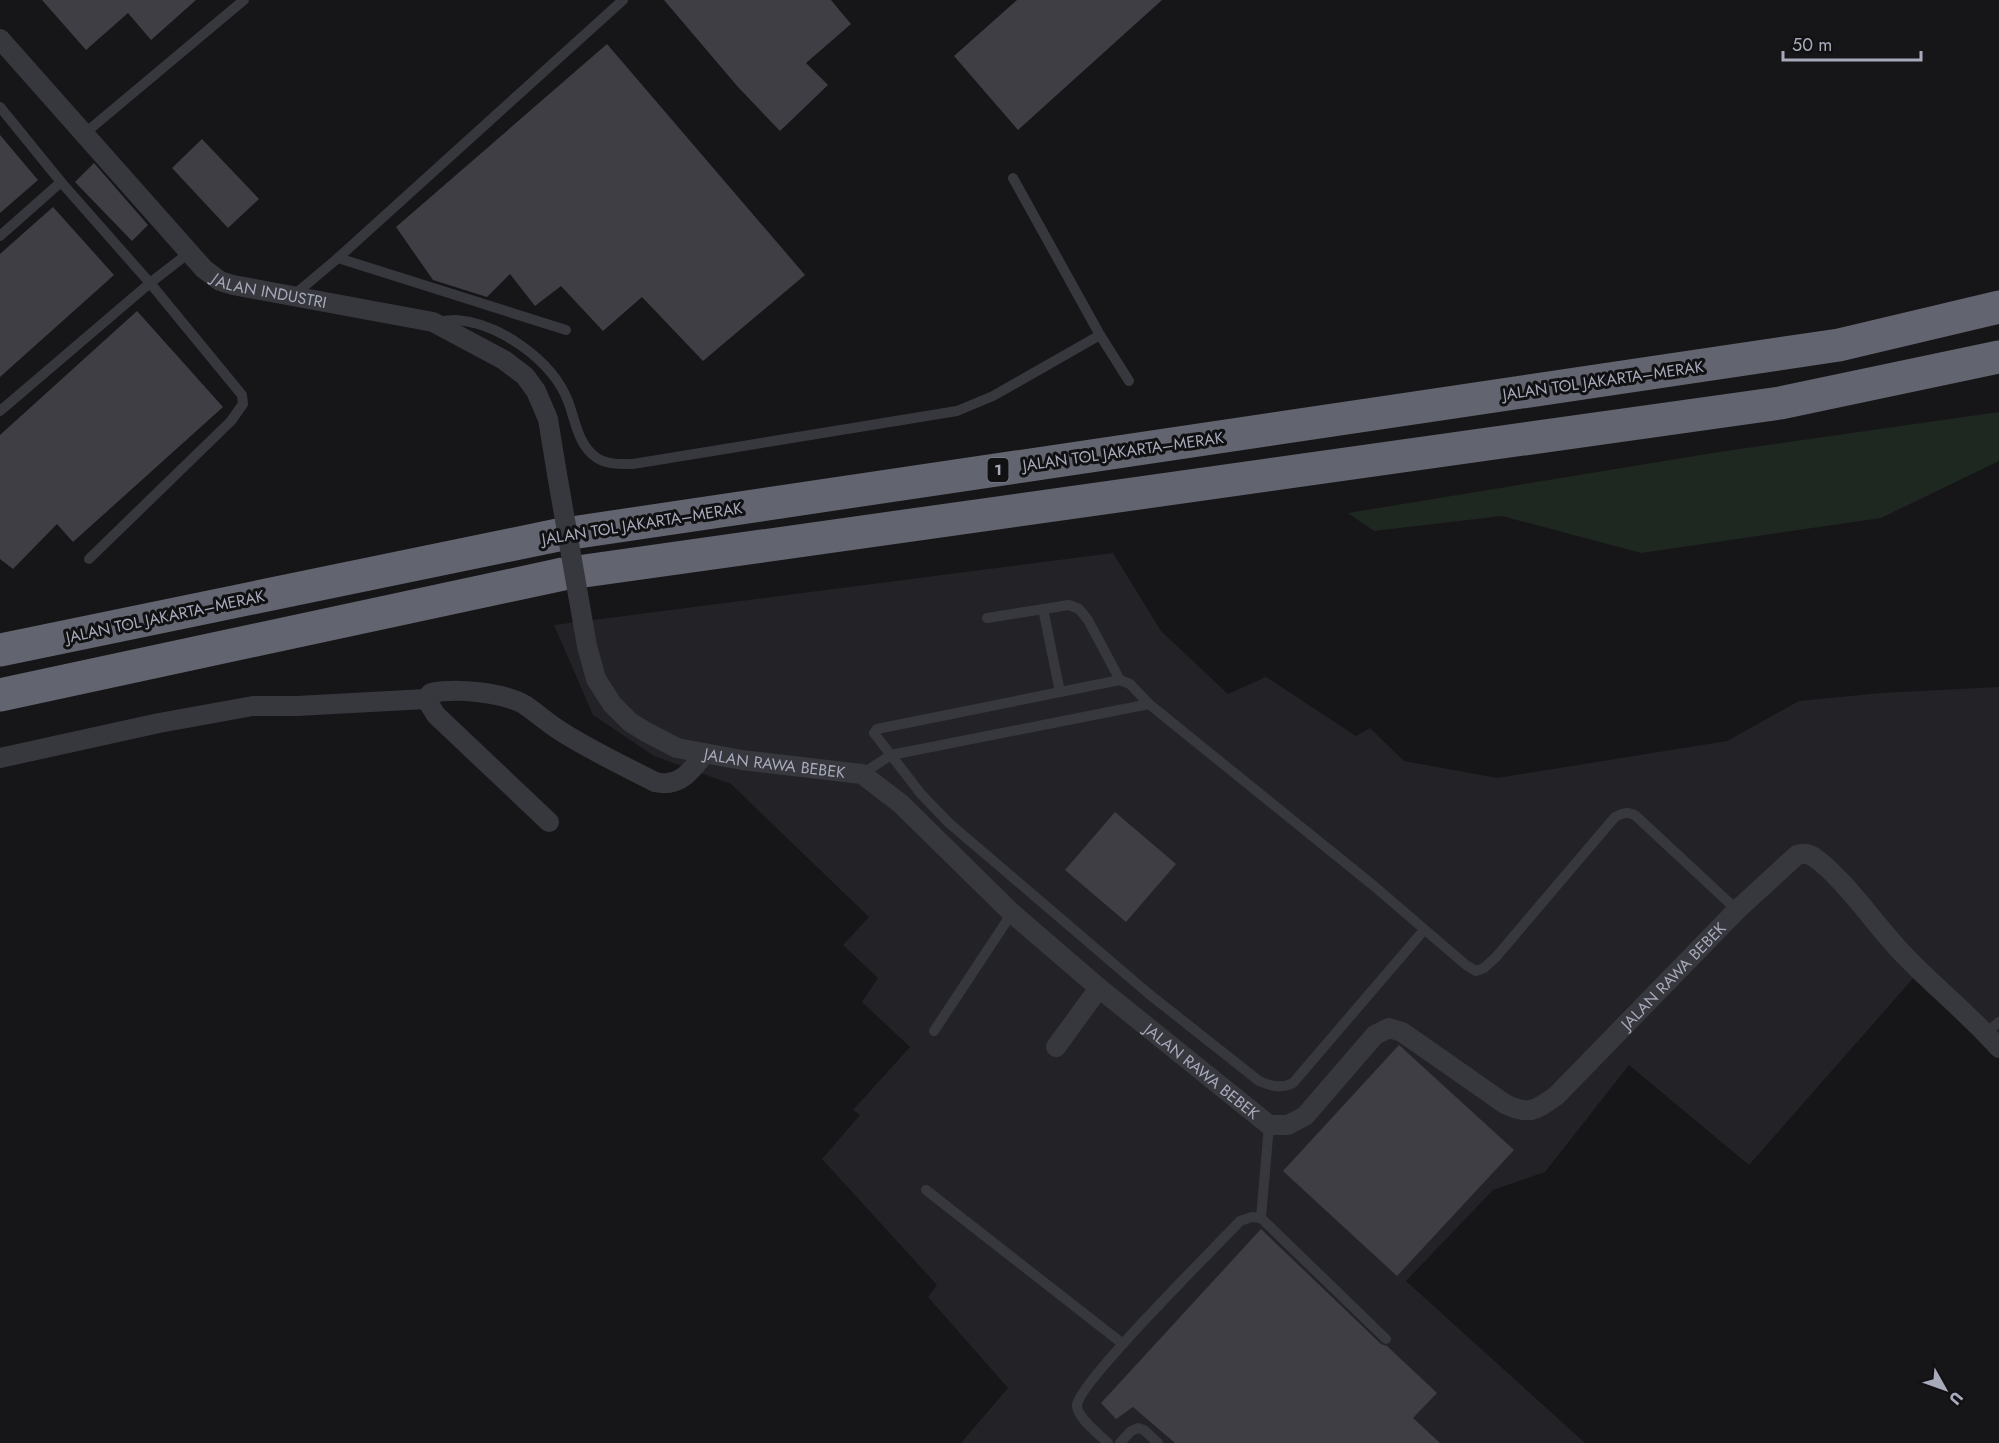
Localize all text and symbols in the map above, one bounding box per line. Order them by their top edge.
scale bar [1783,24,1921,62]
text: 50 m [1792,32,1832,58]
street label: JALAN INDUSTRI [205,266,329,314]
street label: JALAN TOL JAKARTA–MERAK [1499,355,1705,406]
street label: JALAN TOL JAKARTA–MERAK [1019,426,1225,477]
road number: 1 [988,458,1008,482]
street label: JALAN TOL JAKARTA–MERAK [538,496,744,551]
street label: JALAN TOL JAKARTA–MERAK [62,584,267,649]
street label: JALAN RAWA BEBEK [700,742,846,784]
street label: JALAN RAWA BEBEK [1614,917,1731,1036]
street label: JALAN RAWA BEBEK [1138,1017,1264,1125]
north arrow [1915,1359,1975,1419]
text: U [1944,1387,1969,1410]

